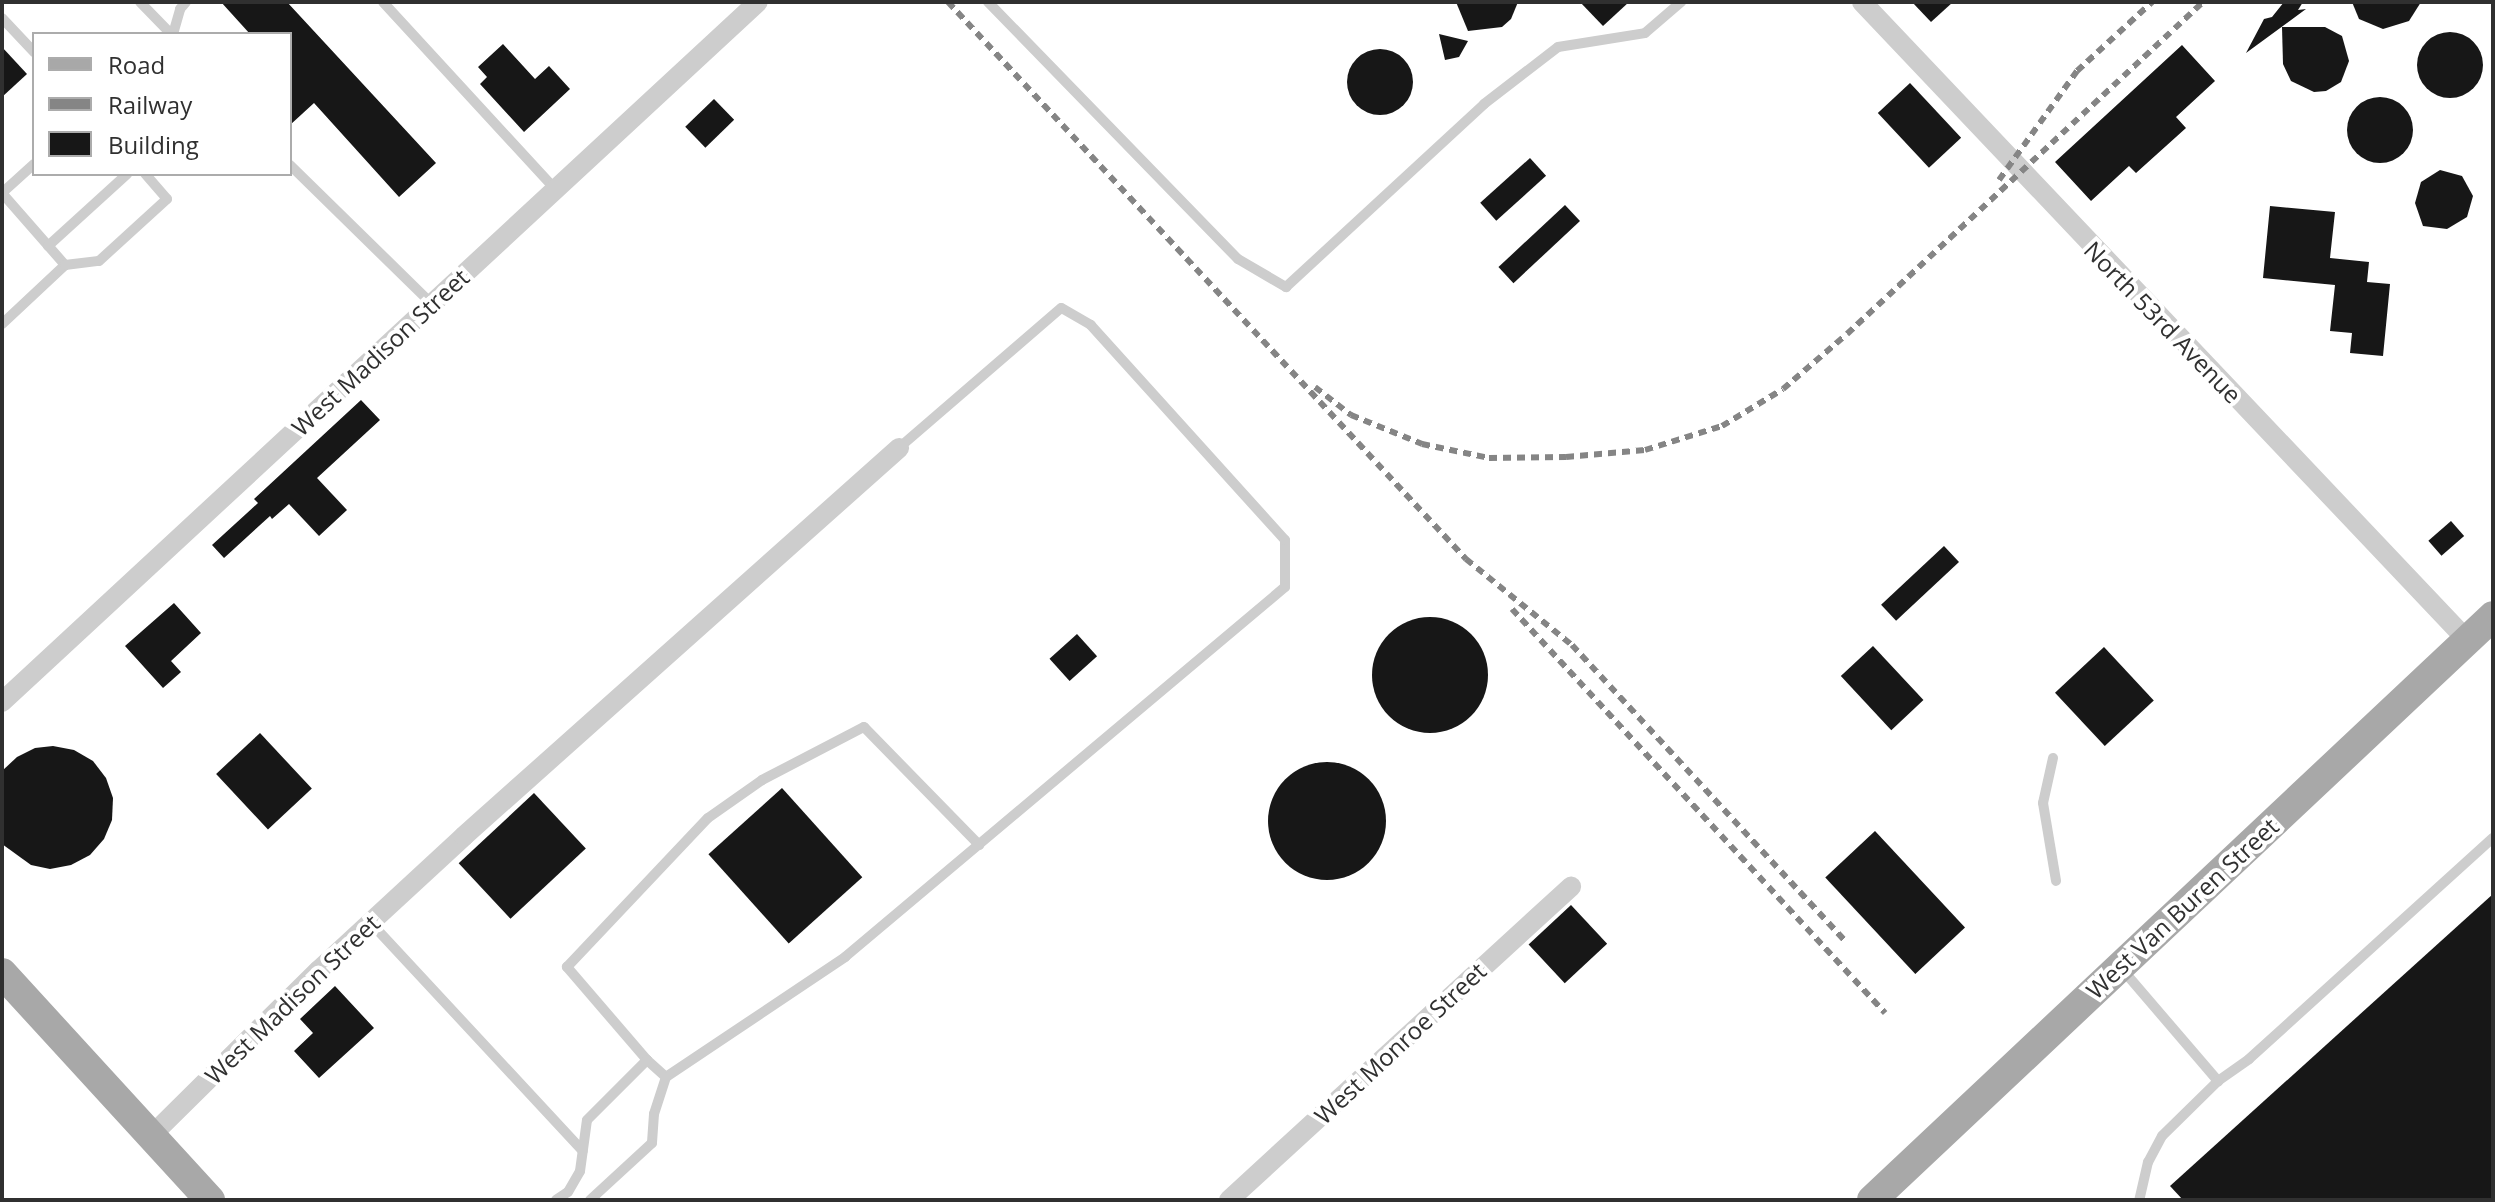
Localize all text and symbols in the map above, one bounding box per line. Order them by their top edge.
legend [32,32,292,176]
text: Road [108,48,165,81]
text: Railway [108,88,192,121]
text: Building [108,128,199,161]
street label: North 53rd Avenue [2078,235,2248,409]
street label: West Madison Street [286,263,474,441]
street label: West Van Buren Street [2080,812,2284,1004]
street label: West Madison Street [199,908,385,1090]
street label: West Monroe Street [1308,956,1492,1130]

